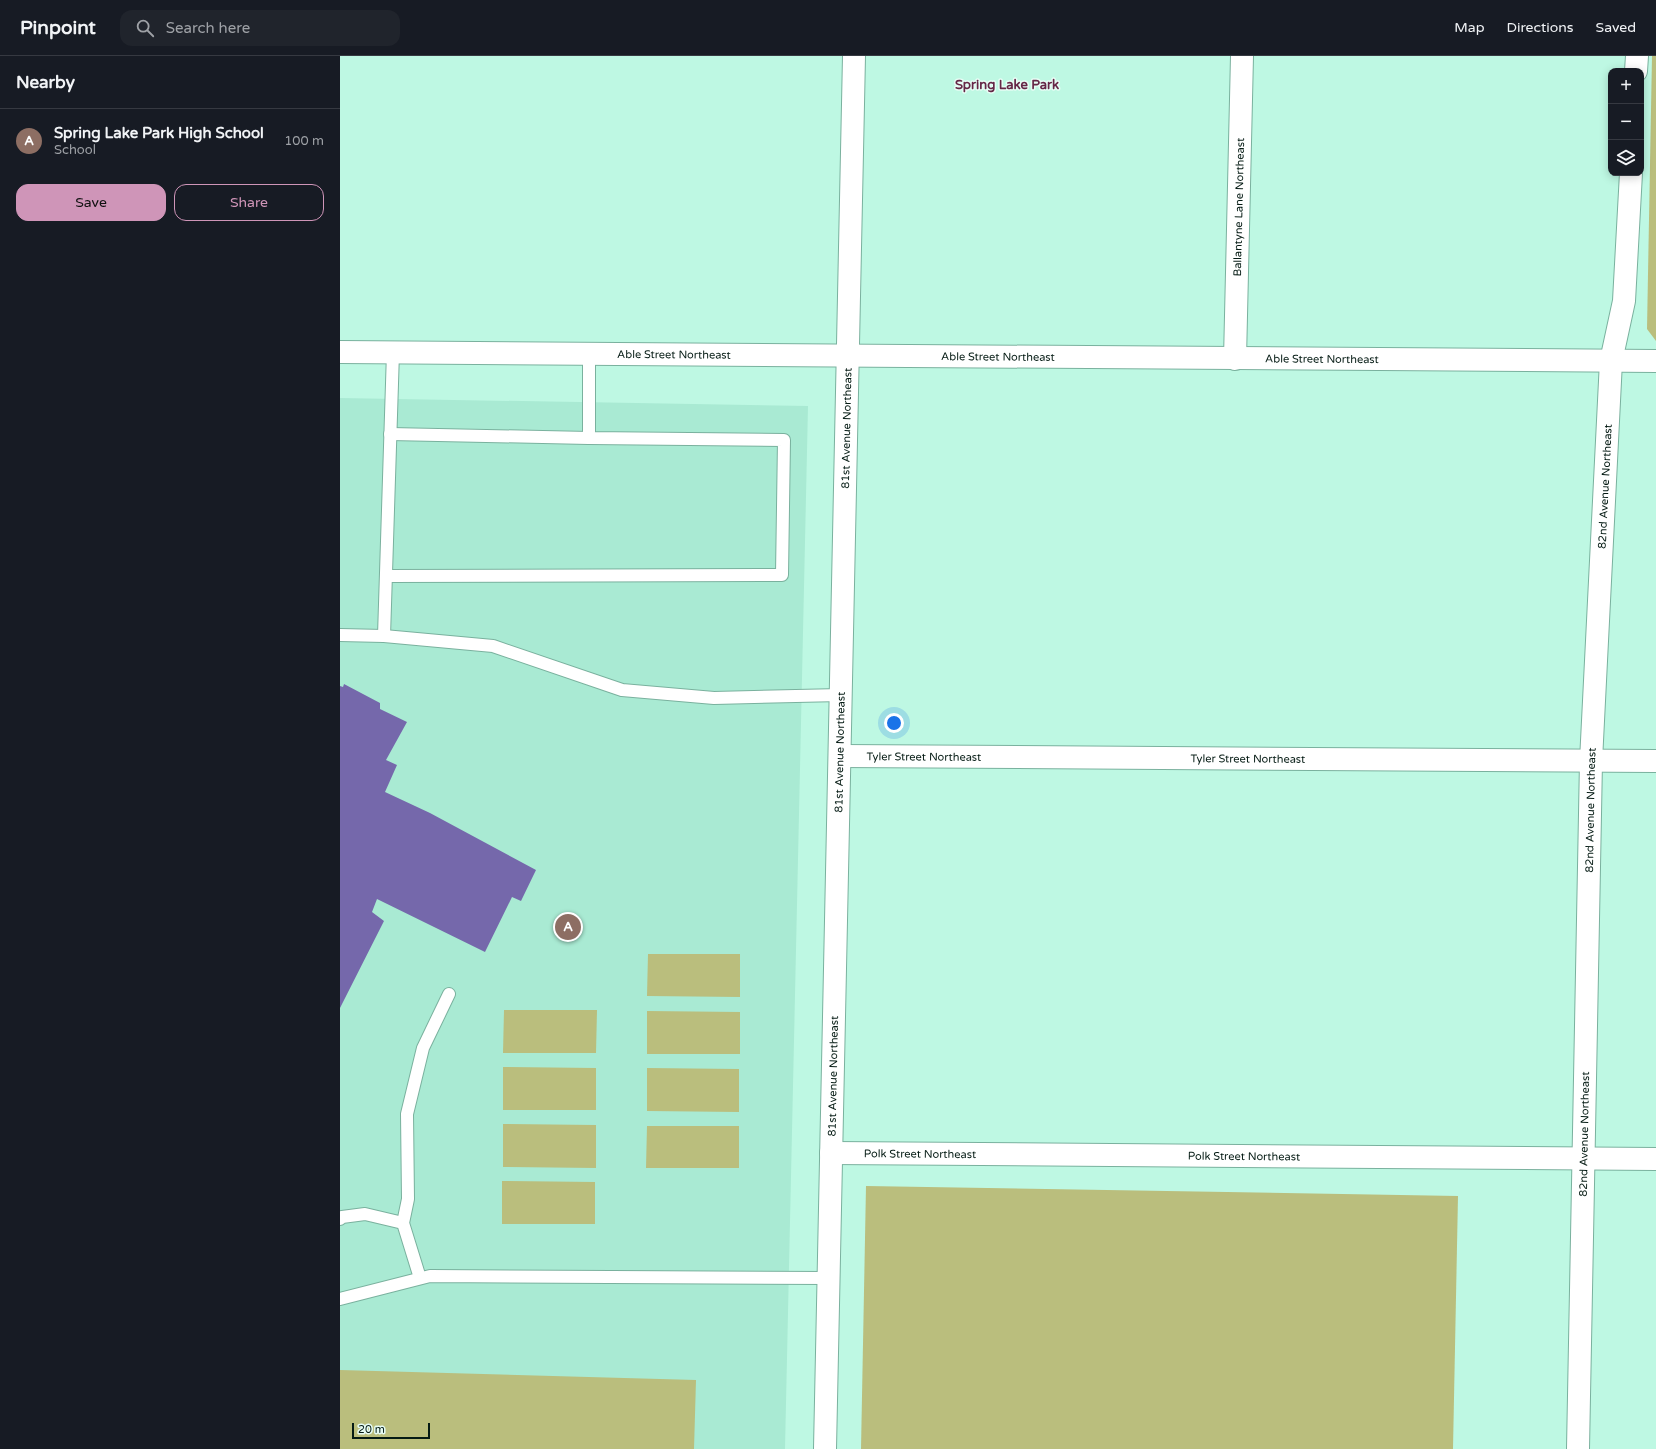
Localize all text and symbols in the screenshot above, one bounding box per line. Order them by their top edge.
search box [120,10,400,46]
text: Pinpoint [20,17,96,39]
icon: search [134,17,156,39]
text: Search here [166,19,250,37]
text: Map [1454,19,1485,36]
text: Directions [1507,19,1574,36]
text: Saved [1596,19,1636,36]
map controls [1608,68,1644,176]
button: + [1608,68,1644,104]
text: Nearby [16,72,75,93]
district label: Spring Lake Park [955,77,1059,93]
button: − [1608,104,1644,140]
text: Spring Lake Park High School [54,124,264,142]
text: A [24,133,34,149]
text: 100 m [284,133,324,149]
street label: Ballantyne Lane Northeast [1231,138,1247,277]
button: layers [1608,140,1644,176]
text: School [54,142,96,158]
button: Save [16,184,166,221]
button: Share [174,184,324,221]
street label: Able Street Northeast [617,348,731,362]
street label: Able Street Northeast [941,350,1055,364]
street label: Able Street Northeast [1265,352,1379,366]
street label: 81st Avenue Northeast [839,368,855,489]
street label: 82nd Avenue Northeast [1596,424,1615,549]
street label: 81st Avenue Northeast [832,692,848,813]
your location [884,713,904,733]
street label: 82nd Avenue Northeast [1583,747,1599,873]
street label: Tyler Street Northeast [867,750,981,764]
street label: Tyler Street Northeast [1191,752,1305,766]
pin: A [555,912,581,942]
street label: 81st Avenue Northeast [826,1016,841,1137]
street label: 82nd Avenue Northeast [1577,1071,1592,1197]
street label: Polk Street Northeast [864,1147,976,1161]
street label: Polk Street Northeast [1188,1150,1300,1163]
scale bar [352,1421,430,1440]
text: 20 m [358,1423,385,1436]

